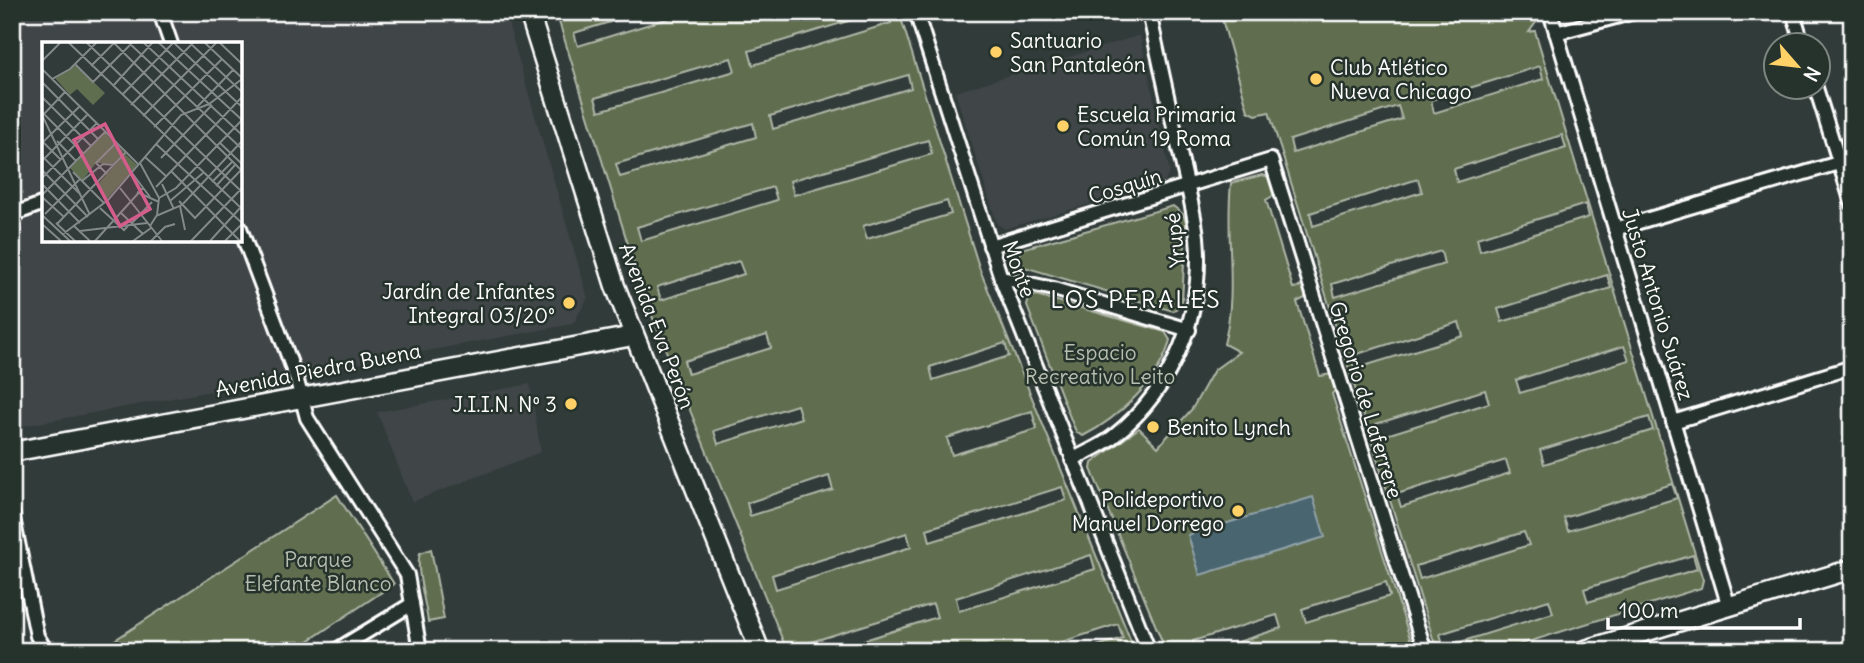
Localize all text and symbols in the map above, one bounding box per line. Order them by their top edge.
place label: Santuario San Pantaleón [1010,27,1146,78]
north arrow [1762,32,1832,102]
inset map [42,42,242,242]
marker: Santuario San Pantaleón [988,44,1004,60]
place label: Club Atlético Nueva Chicago [1330,54,1472,105]
text: N [1798,63,1826,85]
marker: Club Atlético Nueva Chicago [1308,71,1324,87]
place label: Escuela Primaria Común 19 Roma [1077,101,1236,152]
marker: Escuela Primaria Común 19 Roma [1055,118,1071,134]
street label: Cosquín [1085,162,1165,210]
street label: Justo Antonio Suárez [1616,205,1700,403]
street label: Yrupé [1159,211,1191,269]
street label: Monte [996,237,1042,301]
street label: Avenida Eva Perón [613,239,701,413]
place label: Jardín de Infantes Integral 03/20° [382,278,555,329]
district label: LOS PERALES [1050,284,1222,314]
marker: Jardín de Infantes Integral 03/20° [561,295,577,311]
street label: Gregorio de Laferrere [1323,298,1409,502]
street label: Avenida Piedra Buena [213,337,423,403]
park label: Espacio Recreativo Leito [1025,339,1175,390]
place label: J.I.I.N. Nº 3 [452,391,557,418]
marker: J.I.I.N. Nº 3 [563,396,579,412]
place label: Benito Lynch [1167,414,1291,441]
marker: Benito Lynch [1145,419,1161,435]
place label: Polideportivo Manuel Dorrego [1072,486,1224,537]
marker: Polideportivo Manuel Dorrego [1230,503,1246,519]
park label: Parque Elefante Blanco [245,546,391,597]
scale bar [1608,586,1801,630]
text: 100 m [1619,597,1678,624]

